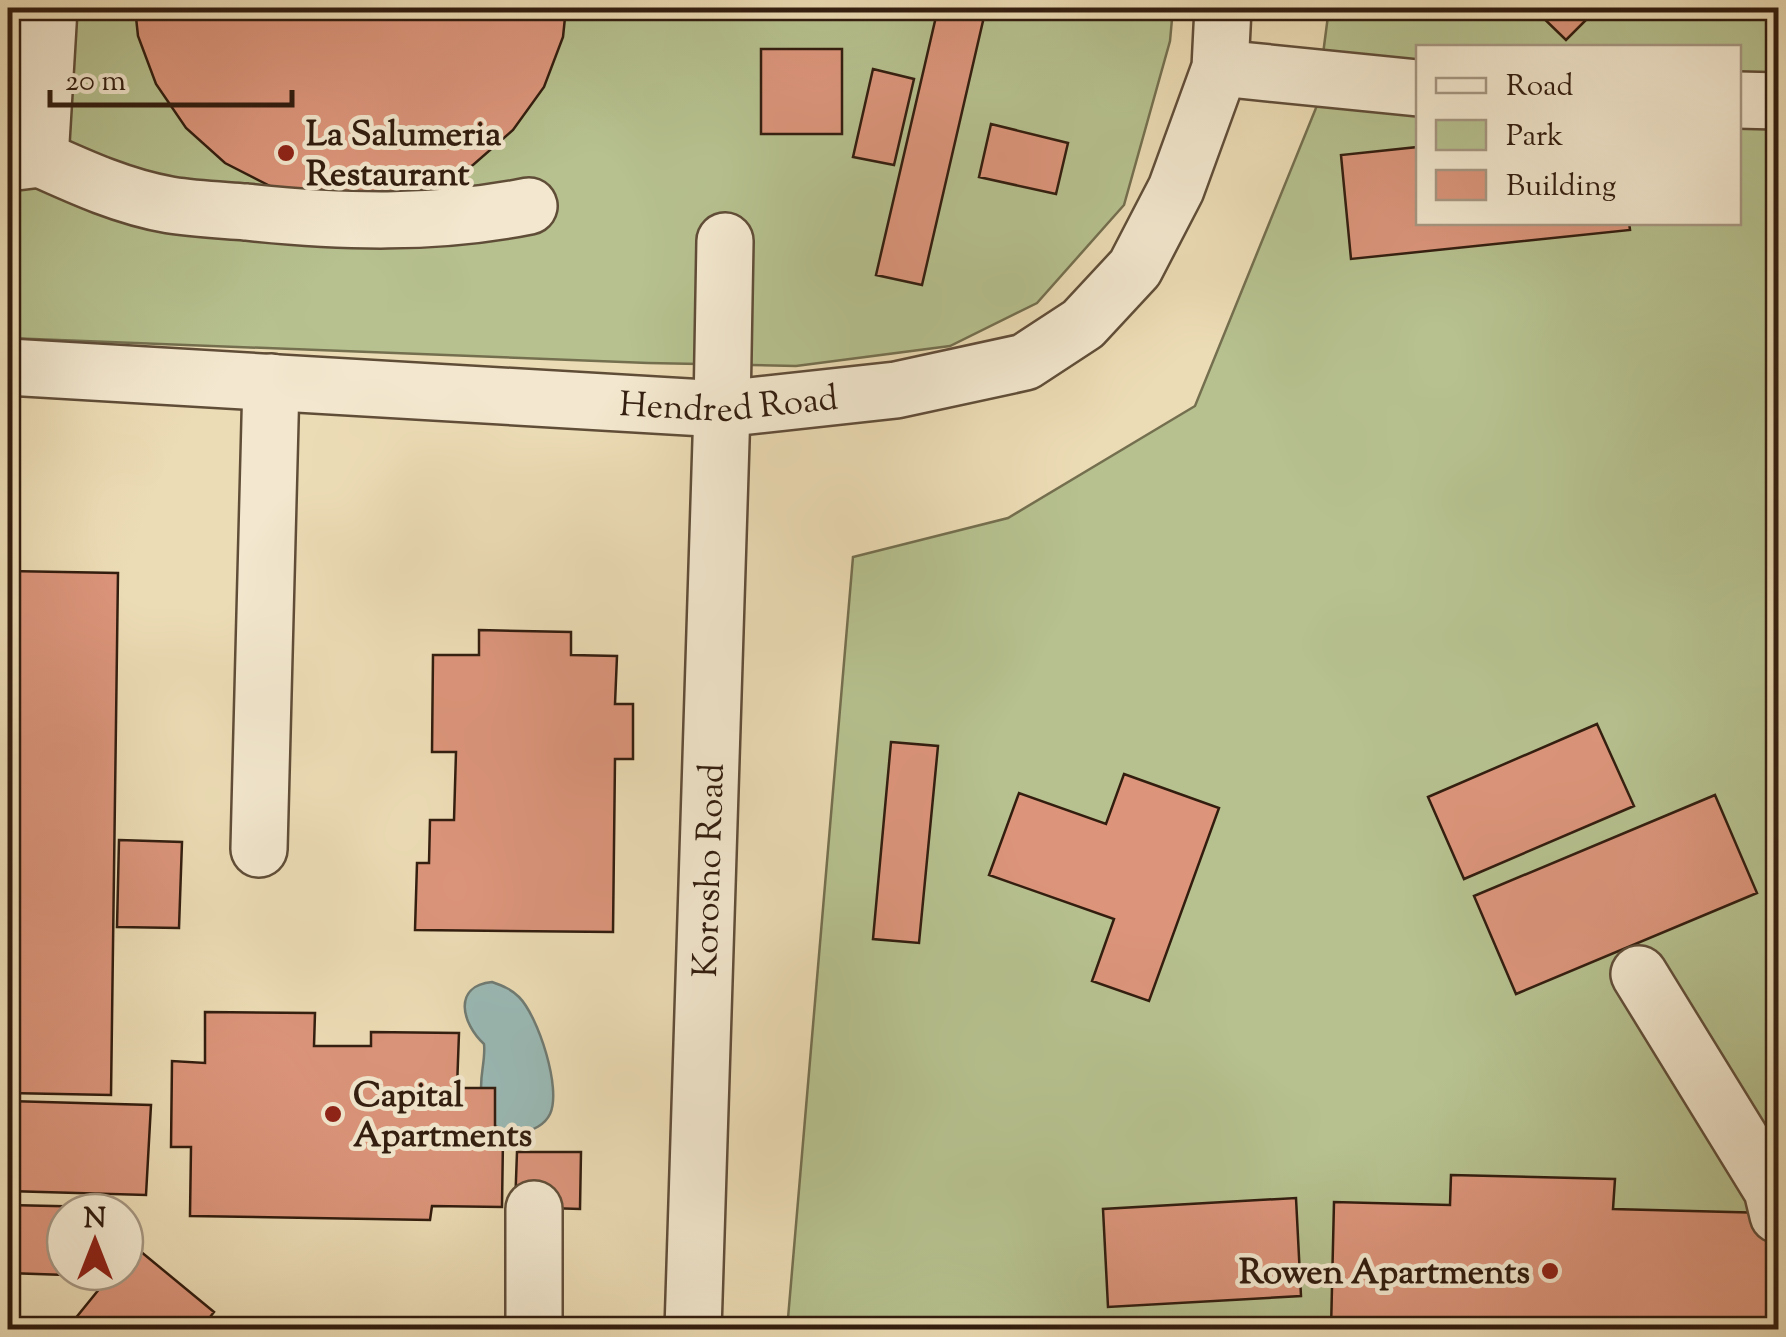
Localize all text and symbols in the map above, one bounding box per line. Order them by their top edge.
scale bar [50,45,292,107]
legend [1416,45,1741,225]
text: 20 m [65,61,126,104]
text: Road [1506,66,1573,109]
place label: La Salumeria Restaurant [306,111,501,202]
text: Park [1506,116,1563,159]
marker: La Salumeria Restaurant [275,142,297,164]
text: Building [1506,166,1616,209]
street label: Hendred Road [618,374,841,438]
street label: Korosho Road [682,762,740,978]
place label: Capital Apartments [353,1072,532,1163]
marker: Capital Apartments [322,1103,344,1125]
north arrow [45,1192,145,1292]
text: N [84,1200,106,1240]
place label: Rowen Apartments [1239,1249,1530,1300]
marker: Rowen Apartments [1539,1260,1561,1282]

